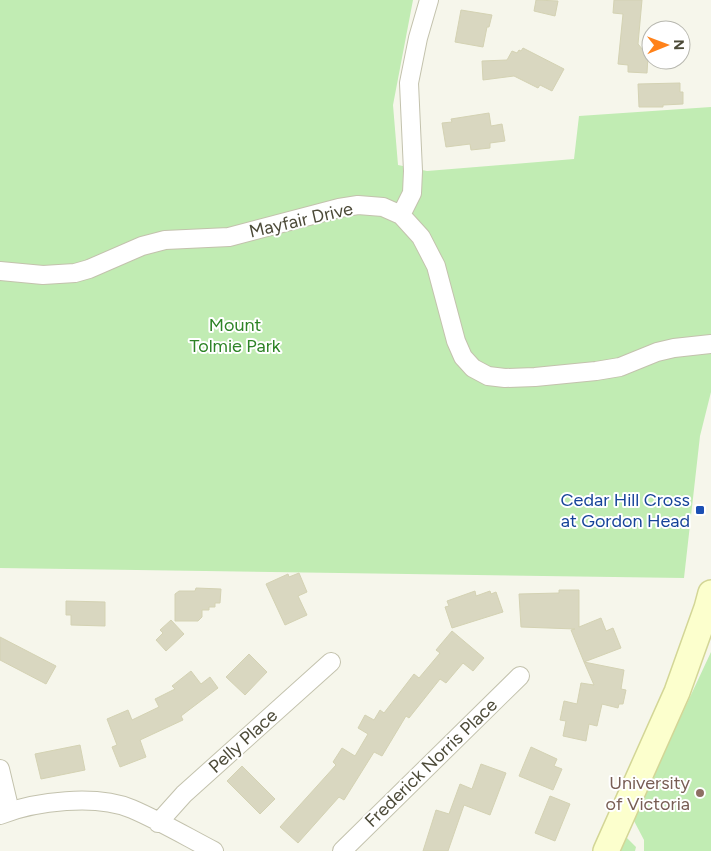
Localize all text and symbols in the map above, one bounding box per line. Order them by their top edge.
north arrow [641,20,691,70]
text: N [670,39,687,50]
street label: Mayfair Drive [247,197,355,243]
park label: Mount Tolmie Park [189,314,281,357]
place label: Cedar Hill Cross at Gordon Head [561,489,690,532]
marker: Cedar Hill Cross at Gordon Head [694,504,706,516]
street label: Frederick Norris Place [360,694,502,832]
street label: Pelly Place [204,704,282,778]
place label: University of Victoria [605,772,691,815]
marker: University of Victoria [694,787,706,799]

